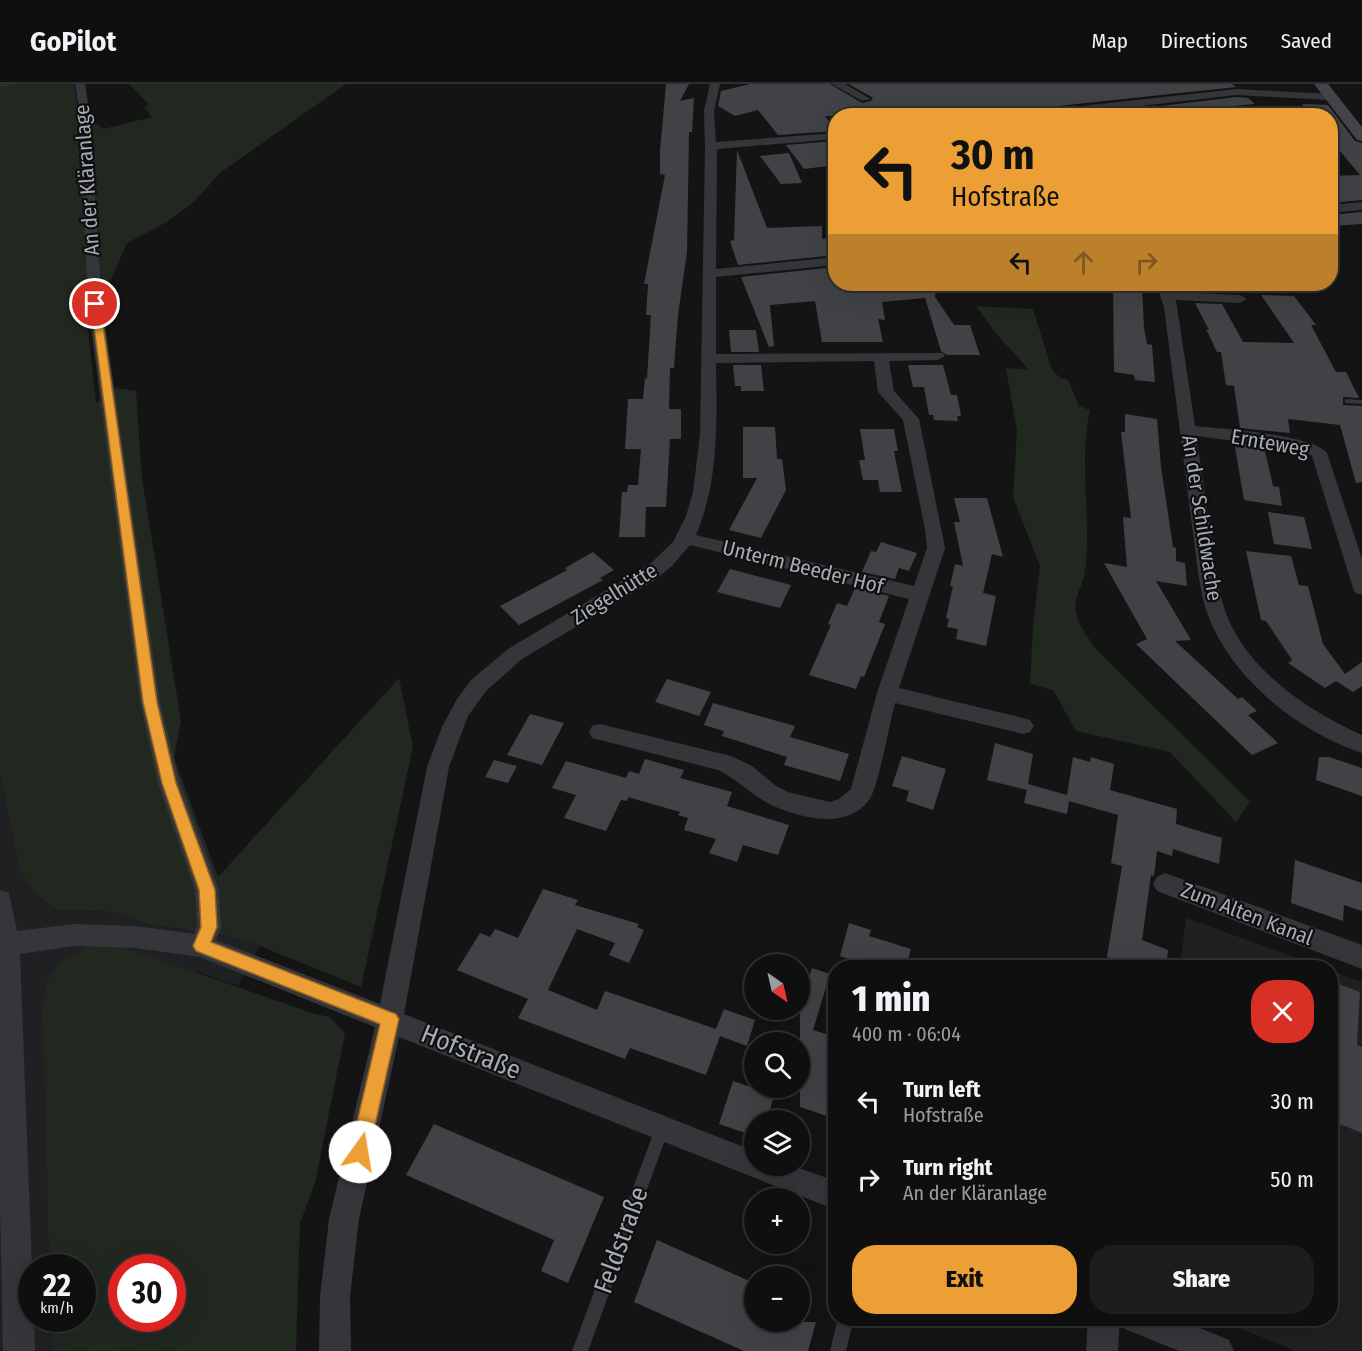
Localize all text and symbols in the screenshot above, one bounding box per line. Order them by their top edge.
text: GoPilot [30,25,116,58]
text: Map [1091,28,1128,54]
text: Directions [1161,28,1248,54]
text: Saved [1281,28,1332,54]
street label: An der Kläranlage [69,104,105,256]
text: 30 m [951,130,1035,180]
icon: left [852,132,930,210]
text: Hofstraße [951,181,1060,213]
icon: left [1004,246,1037,279]
icon: ahead [1067,246,1100,279]
icon: right [1130,246,1163,279]
pin [69,278,120,329]
icon: arrive [78,287,111,320]
street label: Ernteweg [1229,423,1311,463]
street label: An der Schildwache [1176,433,1228,603]
street label: Unterm Beeder Hof [720,534,888,600]
street label: Ziegelhütte [566,557,662,631]
street label: Zum Alten Kanal [1177,877,1317,951]
north arrow [744,954,810,1020]
map controls [744,954,810,1332]
text: 1 min [852,977,930,1021]
button: close [1251,980,1314,1043]
street label: Hofstraße [417,1018,525,1086]
text: 400 m · 06:04 [852,1022,961,1046]
button: search [744,1032,810,1098]
text: Turn left [903,1076,981,1103]
icon: left [852,1085,885,1118]
text: 30 m [1271,1088,1314,1115]
text: Hofstraße [903,1103,984,1127]
button: layers [744,1110,810,1176]
position arrow [328,1120,392,1184]
text: Turn right [903,1154,992,1181]
icon: right [852,1163,885,1196]
text: 50 m [1270,1166,1314,1193]
text: An der Kläranlage [903,1181,1047,1205]
street label: Feldstraße [587,1182,655,1298]
button: + [744,1188,810,1254]
button: Exit [852,1245,1077,1314]
button: Share [1089,1245,1314,1314]
speed limit sign: 30 [108,1254,186,1332]
button: − [744,1266,810,1332]
text: 22 [43,1268,71,1304]
text: km/h [40,1299,74,1317]

